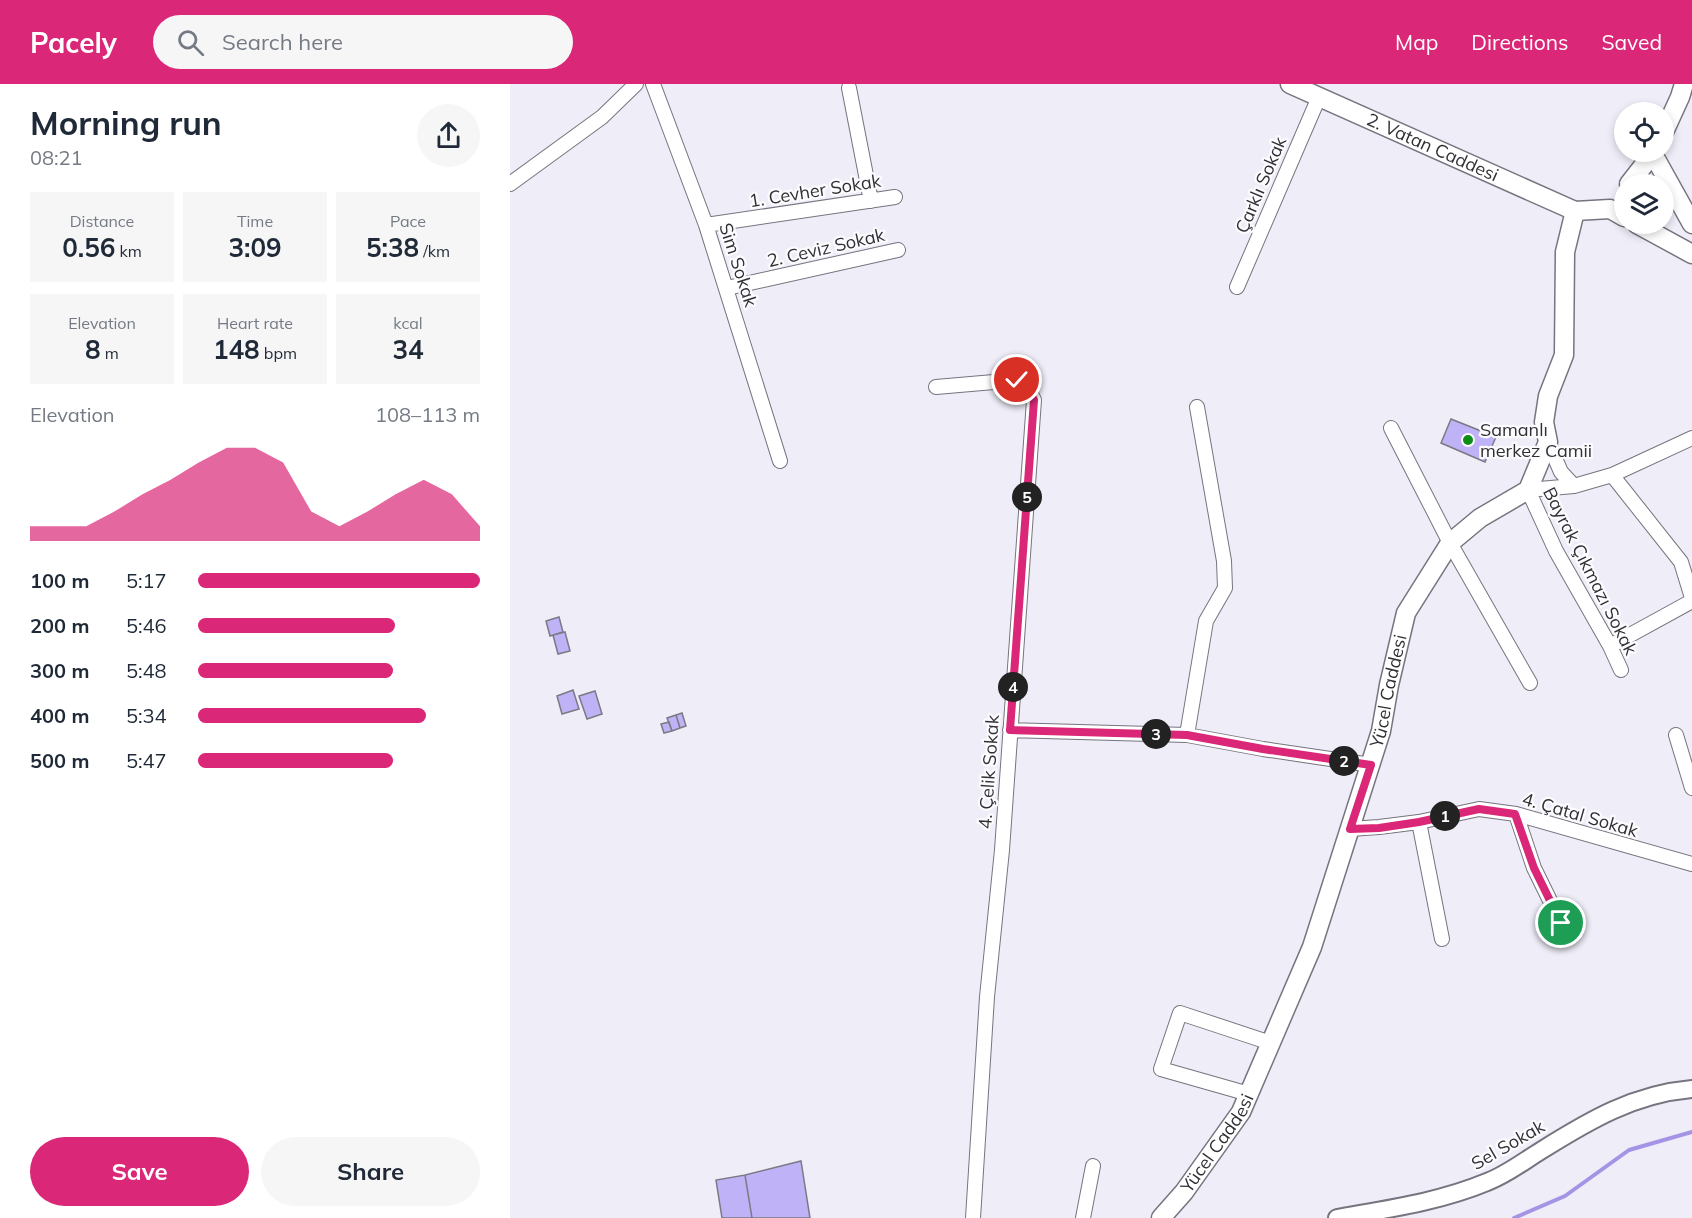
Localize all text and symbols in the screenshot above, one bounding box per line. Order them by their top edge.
search box [153,15,573,69]
text: Pacely [30,25,117,60]
icon: search [174,26,207,59]
text: Search here [222,28,343,56]
text: Map [1395,29,1438,55]
text: Directions [1471,29,1568,55]
text: Saved [1601,29,1662,55]
text: Morning run [30,102,222,143]
map controls [1614,102,1674,234]
button: locate [1614,102,1674,162]
button: share [417,104,480,167]
street label: 2. Vatan Caddesi [1363,108,1502,186]
street label: Çarklı Sokak [1230,132,1291,237]
text: 08:21 [30,145,83,170]
street label: 1. Cevher Sokak [748,169,883,212]
button: layers [1614,174,1674,234]
text: Distance [70,211,134,231]
text: Time [237,211,273,231]
text: Pace [390,211,426,231]
street label: Sim Sokak [714,220,763,310]
street label: 2. Ceviz Sokak [765,223,887,272]
text: 0.56 [62,231,115,264]
text: 3:09 [228,231,282,264]
text: 5:38 [366,231,419,264]
text: km [115,241,142,261]
text: /km [419,241,450,261]
text: Elevation [68,313,136,333]
text: Heart rate [217,313,293,333]
text: kcal [393,313,423,333]
text: 8 [85,333,101,366]
text: 148 [213,333,260,366]
text: 34 [392,333,424,366]
text: m [101,343,119,363]
text: bpm [260,343,297,363]
pin [991,354,1042,405]
icon: check [1000,363,1033,396]
text: Elevation [30,402,115,427]
text: 108–113 m [375,402,480,427]
place label: Samanlı merkez Camii [1480,418,1592,462]
marker: Samanlı merkez Camii [1461,433,1475,447]
pin: 5 [1012,482,1042,512]
street label: Bayrak Çıkmazı Sokak [1538,483,1643,659]
text: 5 [1022,487,1032,507]
text: 100 m [30,568,89,593]
text: 5:17 [126,568,167,593]
text: 200 m [30,613,89,638]
text: 5:46 [126,613,167,638]
street label: Yücel Caddesi [1364,632,1412,751]
text: 300 m [30,658,89,683]
text: 5:48 [126,658,167,683]
pin: 4 [998,672,1028,702]
text: 4 [1008,677,1018,697]
text: 400 m [30,703,89,728]
text: 5:34 [126,703,167,728]
street label: 4. Çelik Sokak [973,713,1004,830]
pin: 3 [1141,719,1171,749]
text: 3 [1151,724,1161,744]
pin: 2 [1329,746,1359,776]
text: 500 m [30,748,89,773]
text: 5:47 [126,748,167,773]
text: 2 [1339,751,1349,771]
street label: 4. Çatal Sokak [1520,787,1641,842]
pin: 1 [1430,801,1460,831]
text: 1 [1440,806,1450,826]
pin [1535,897,1586,948]
icon: arrive [1544,906,1577,939]
street label: Yücel Caddesi [1175,1090,1258,1198]
street label: Sel Sokak [1467,1114,1549,1175]
button: Save [30,1137,249,1206]
button: Share [261,1137,480,1206]

